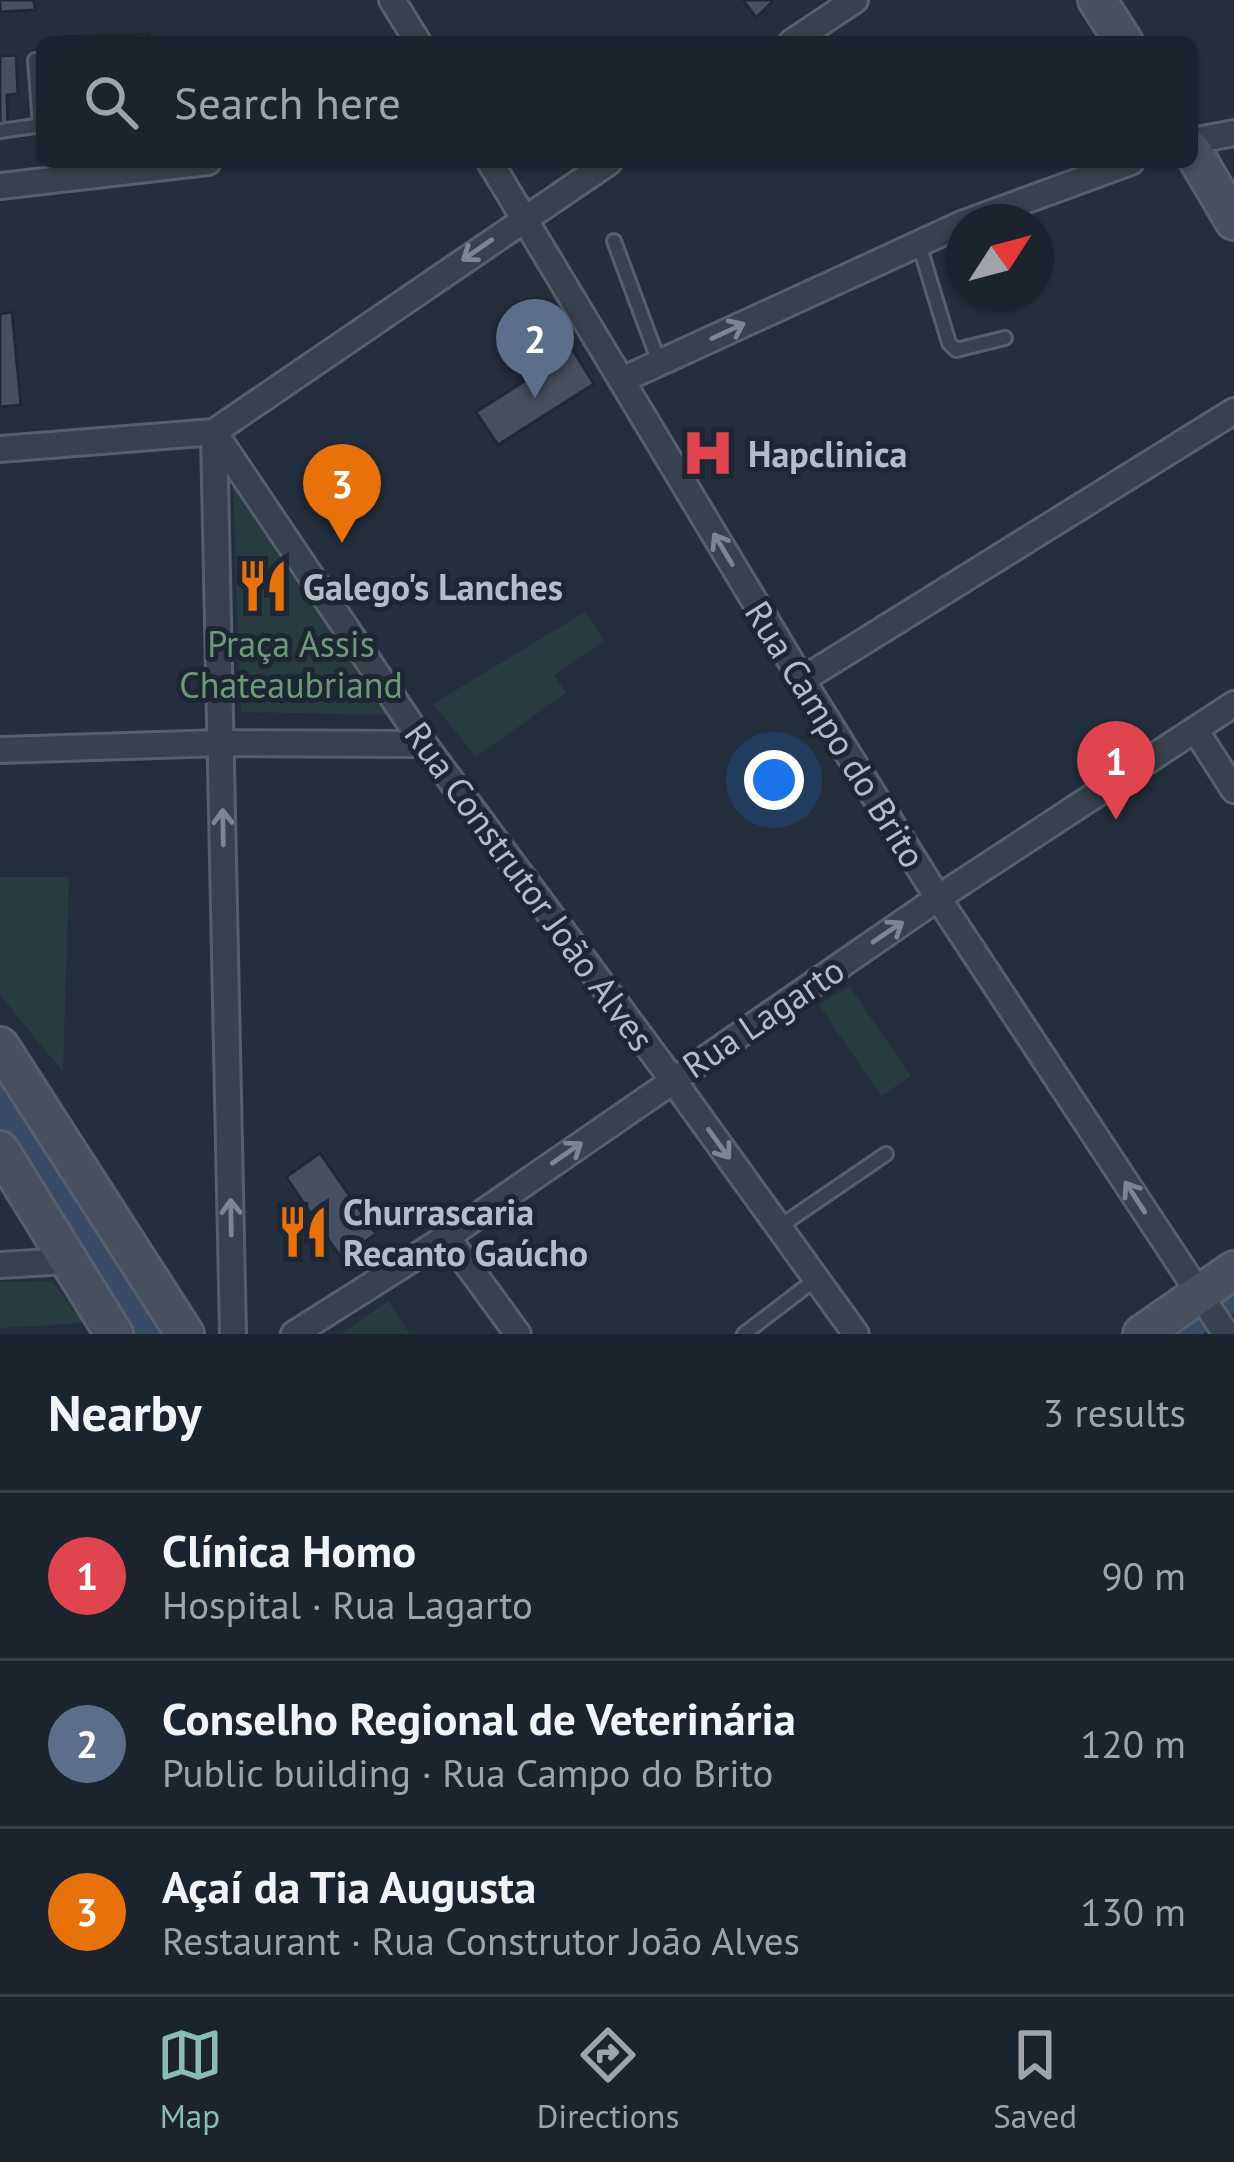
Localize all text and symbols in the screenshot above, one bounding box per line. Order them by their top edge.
search box [36,36,1198,168]
icon: search [78,69,144,135]
text: Search here [174,73,401,131]
north arrow [946,204,1054,312]
one-way arrow [460,237,494,262]
pin: 2 [496,299,574,398]
one-way arrow [709,319,745,341]
hospital icon: Hapclinica [679,424,737,482]
place label: Hapclinica [748,430,907,477]
pin: 3 [303,444,381,543]
one-way arrow [711,533,735,567]
restaurant icon: Galego's Lanches [234,557,292,615]
place label: Galego's Lanches [303,563,563,610]
street label: Rua Campo do Brito [735,592,937,876]
park label: Praça Assis Chateaubriand [179,620,403,708]
street label: Rua Construtor João Alves [395,712,665,1060]
pin: 1 [1077,721,1155,820]
your location [744,750,804,810]
one-way arrow [211,808,234,847]
one-way arrow [870,920,904,945]
street label: Rua Lagarto [673,946,853,1088]
one-way arrow [706,1127,731,1160]
one-way arrow [549,1141,583,1166]
one-way arrow [1122,1181,1147,1215]
place label: Churrascaria Recanto Gaúcho [343,1188,588,1276]
one-way arrow [219,1198,242,1237]
restaurant icon: Churrascaria Recanto Gaúcho [274,1203,332,1261]
text: Nearby [48,1379,202,1445]
text: 3 results [1043,1387,1186,1438]
text: Clínica Homo [162,1521,416,1579]
text: 1 [76,1550,98,1601]
text: 90 m [1101,1550,1186,1601]
text: Hospital · Rua Lagarto [162,1579,533,1630]
text: Conselho Regional de Veterinária [162,1689,796,1747]
text: 2 [76,1718,98,1769]
text: 120 m [1080,1718,1186,1769]
text: Public building · Rua Campo do Brito [162,1747,773,1798]
text: Açaí da Tia Augusta [162,1857,536,1915]
text: 3 [76,1886,98,1937]
text: 130 m [1080,1886,1186,1937]
text: Restaurant · Rua Construtor João Alves [162,1915,800,1966]
tab: Map [157,2022,223,2137]
tab: Directions [537,2022,679,2137]
tab: Saved [993,2022,1077,2137]

